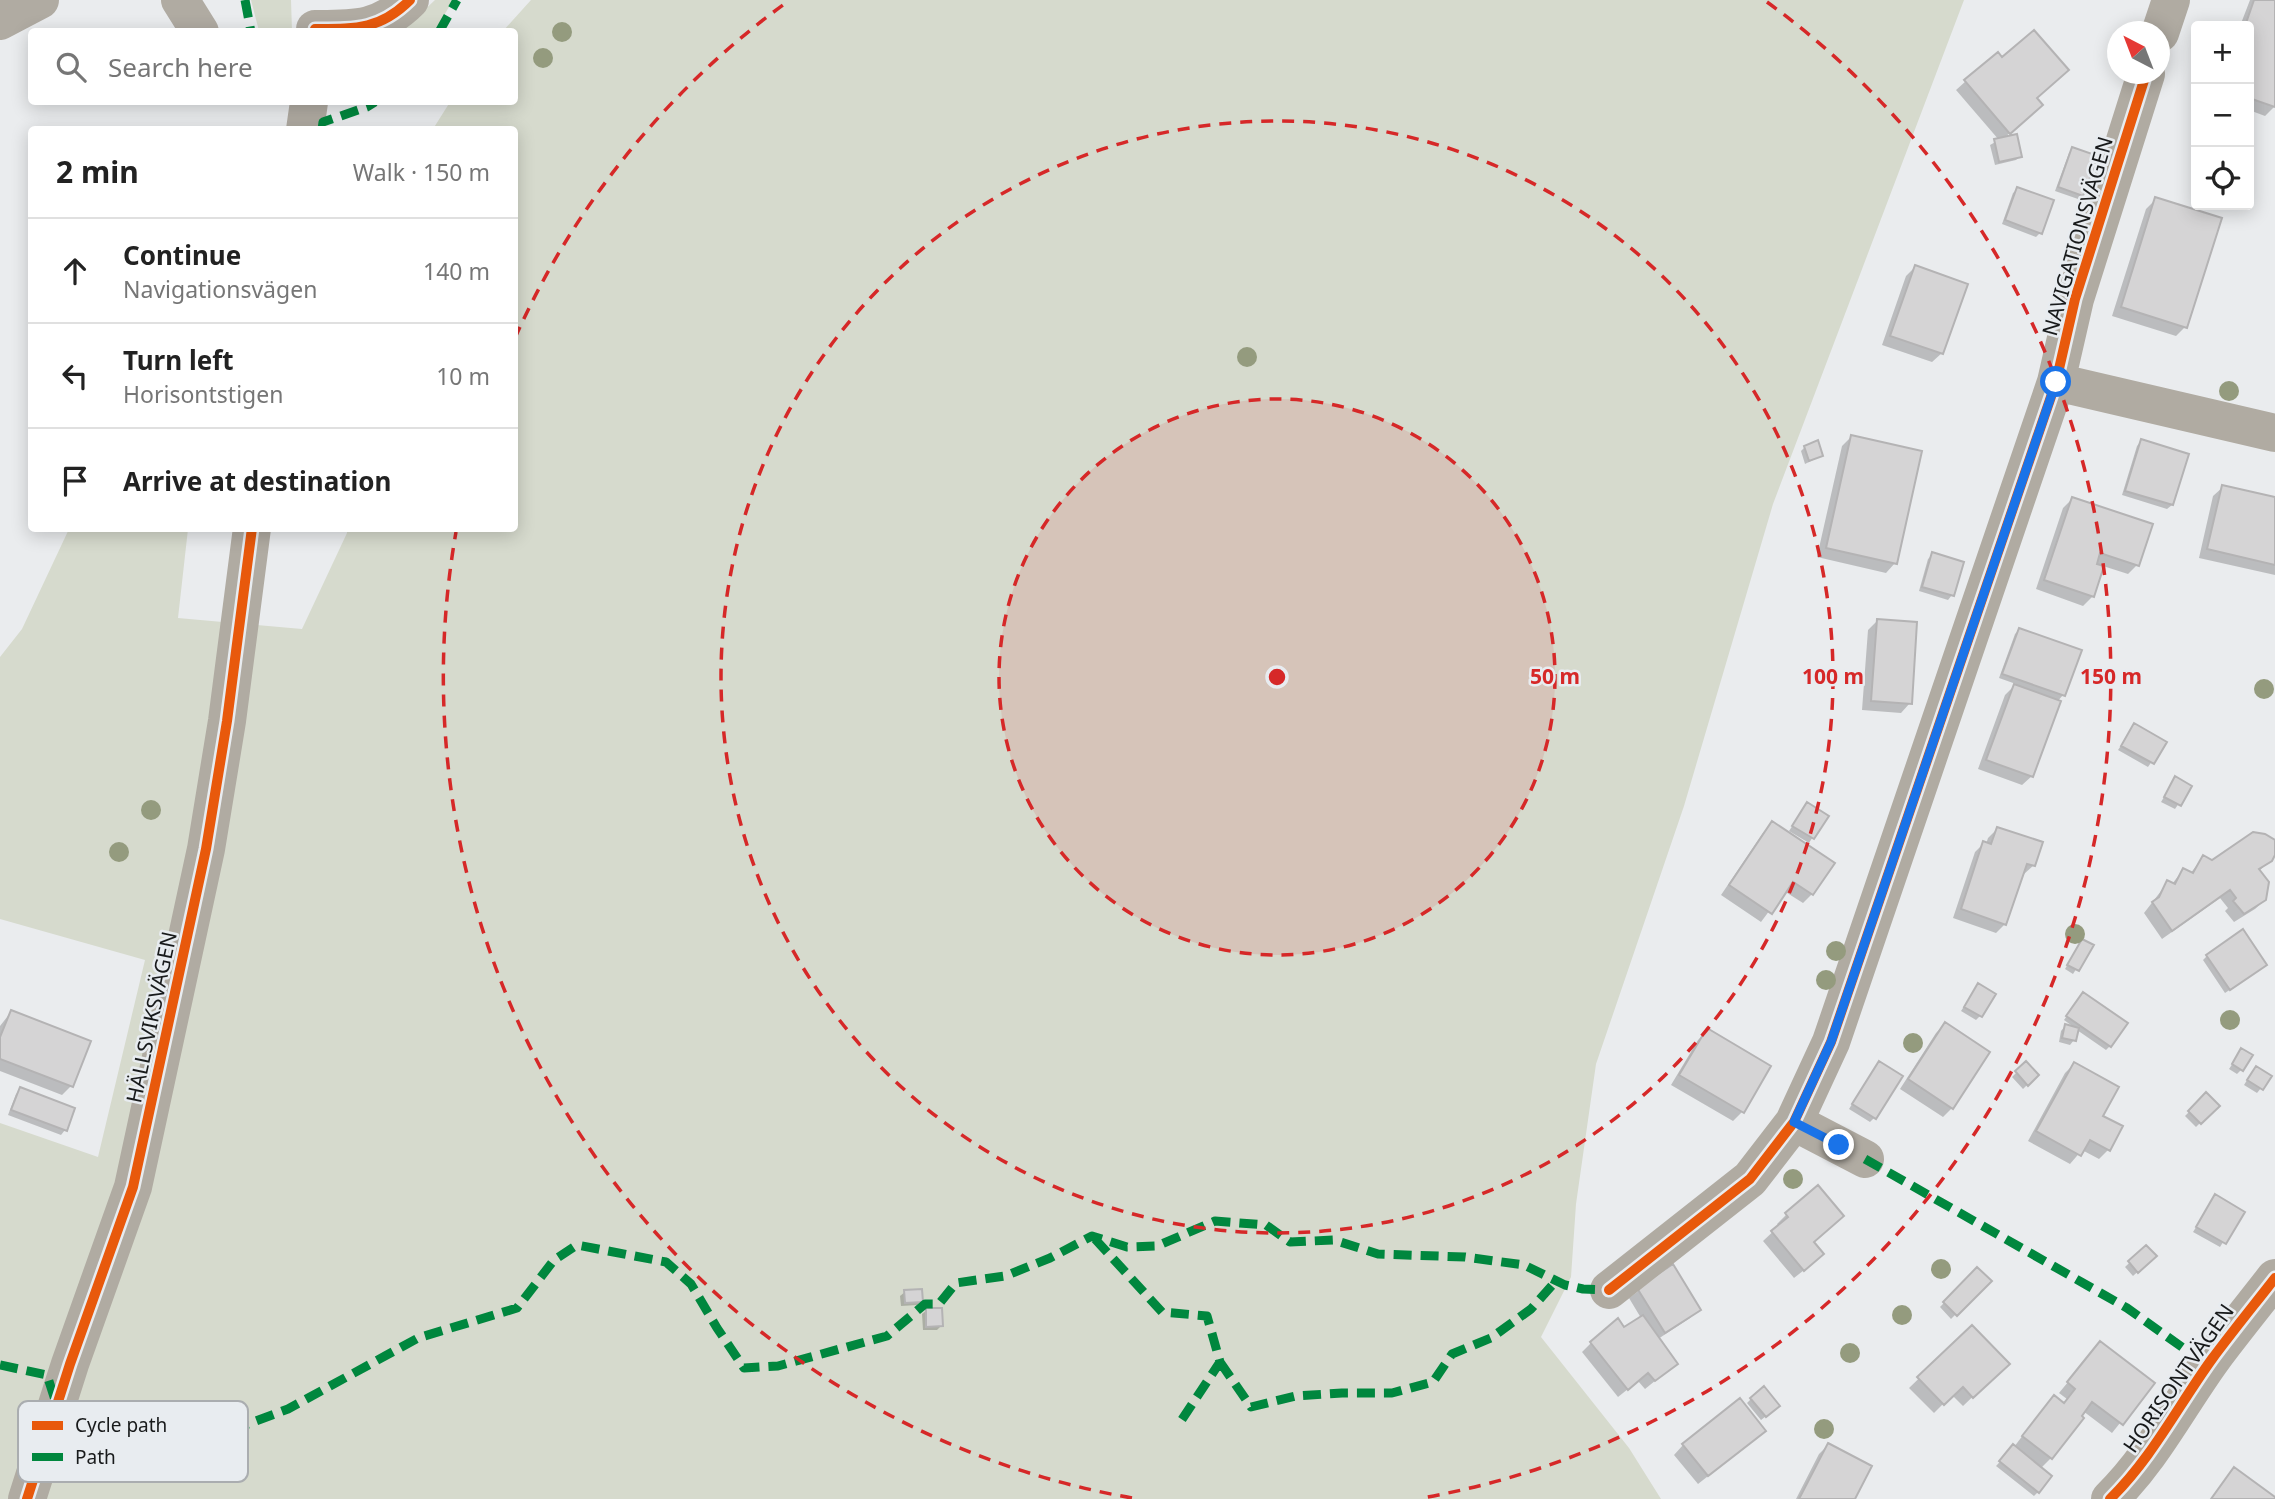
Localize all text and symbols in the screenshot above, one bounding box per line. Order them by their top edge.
north arrow [2107,21,2170,84]
map controls [2191,21,2254,210]
button: + [2191,21,2254,84]
search box [28,28,518,105]
icon: search [52,48,90,86]
text: Search here [108,49,253,85]
button: − [2191,84,2254,147]
street label: NAVIGATIONSVÄGEN [2035,133,2119,339]
button: locate [2191,147,2254,210]
text: 2 min [56,151,139,192]
text: Walk · 150 m [353,156,490,188]
text: Continue [123,237,241,273]
icon: ahead [56,252,94,290]
text: 140 m [423,255,490,287]
text: Navigationsvägen [123,273,317,305]
text: Turn left [123,342,234,378]
icon: left [56,357,94,395]
text: 10 m [436,360,490,392]
route start [2040,366,2071,397]
text: Horisontstigen [123,378,283,410]
icon: arrive [56,462,94,500]
text: Arrive at destination [123,463,392,499]
text: 50 m [1530,662,1580,690]
text: 100 m [1802,662,1864,690]
text: 150 m [2080,662,2142,690]
centre of rings [1265,665,1289,689]
street label: HÄLLSVIKSVÄGEN [119,929,183,1105]
route end [1823,1129,1854,1160]
street label: HORISONTVÄGEN [2116,1298,2240,1458]
legend [18,1401,248,1482]
text: Cycle path [75,1412,167,1438]
text: Path [75,1444,116,1470]

